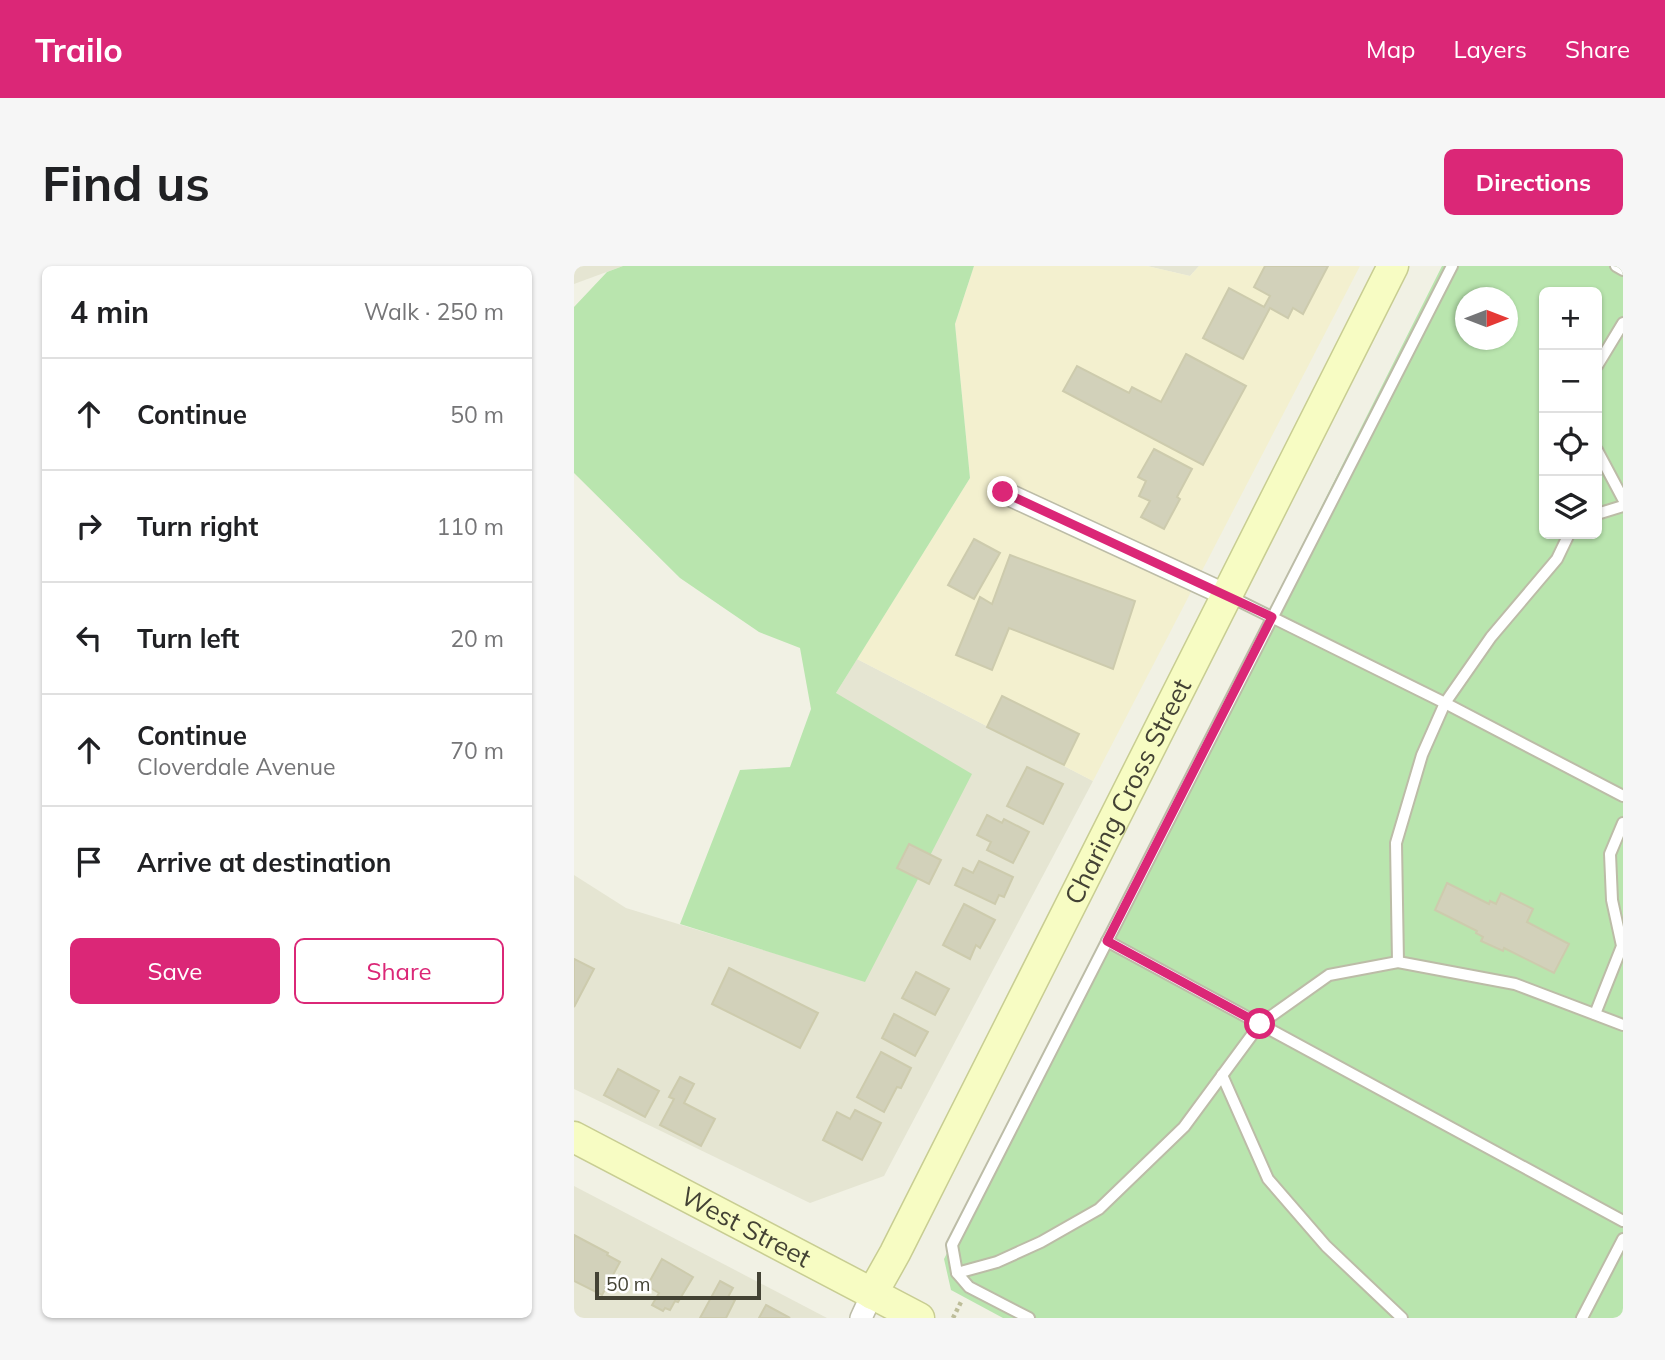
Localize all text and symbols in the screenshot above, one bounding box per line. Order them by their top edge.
text: Trailo [35,29,123,70]
text: Map [1366,34,1415,64]
text: Layers [1453,34,1527,64]
text: Share [1565,34,1630,64]
button: Directions [1444,149,1623,215]
text: Find us [42,152,210,213]
north arrow [1455,287,1518,350]
map controls [1539,287,1602,539]
button: + [1539,287,1602,350]
text: 4 min [70,293,149,331]
text: Walk · 250 m [364,297,504,326]
button: − [1539,350,1602,413]
icon: ahead [70,395,108,433]
text: Continue [137,398,247,431]
text: 50 m [450,400,504,429]
button: locate [1539,413,1602,476]
route end [987,476,1018,507]
button: layers [1539,476,1602,539]
icon: right [70,507,108,545]
text: Turn right [137,510,258,543]
text: 110 m [436,512,504,541]
icon: left [70,619,108,657]
text: Turn left [137,622,239,655]
text: 20 m [450,624,504,653]
street label: Charing Cross Street [1057,673,1198,910]
text: Continue [137,719,247,752]
icon: ahead [70,731,108,769]
text: 70 m [450,736,504,765]
text: Cloverdale Avenue [137,752,336,781]
icon: arrive [70,843,108,881]
text: Arrive at destination [137,846,392,879]
button: Save [70,938,280,1004]
button: Share [294,938,504,1004]
route start [1244,1008,1275,1039]
street label: West Street [675,1179,817,1274]
scale bar [595,1269,761,1301]
text: 50 m [606,1272,650,1296]

